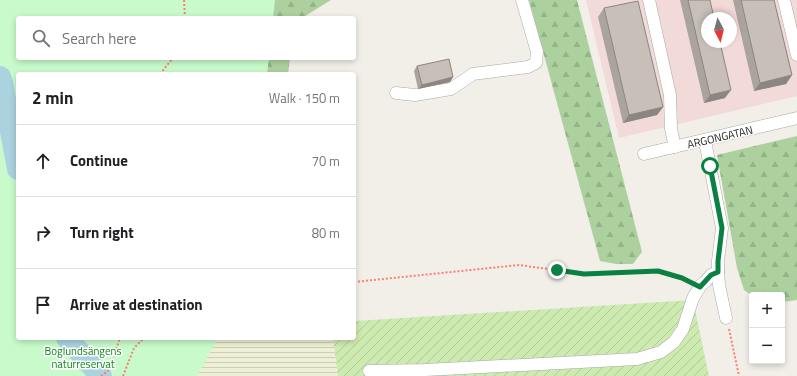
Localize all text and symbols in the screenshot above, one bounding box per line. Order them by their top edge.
north arrow [701,12,737,48]
search box [16,16,356,60]
icon: search [30,27,52,49]
text: Search here [62,27,136,50]
text: 2 min [32,85,73,111]
text: Walk · 150 m [269,88,340,108]
street label: ARGONGATAN [686,122,754,152]
text: Continue [70,149,128,172]
icon: ahead [32,150,54,172]
text: 70 m [312,151,340,171]
route start [701,157,719,175]
text: Turn right [70,221,134,244]
icon: right [32,222,54,244]
text: 80 m [312,223,340,243]
route end [548,261,566,279]
map controls [749,292,785,364]
button: + [749,292,785,328]
text: Arrive at destination [70,293,203,316]
icon: arrive [32,294,54,316]
button: − [749,328,785,364]
park label: Boglundsängens naturreservat [44,343,122,372]

